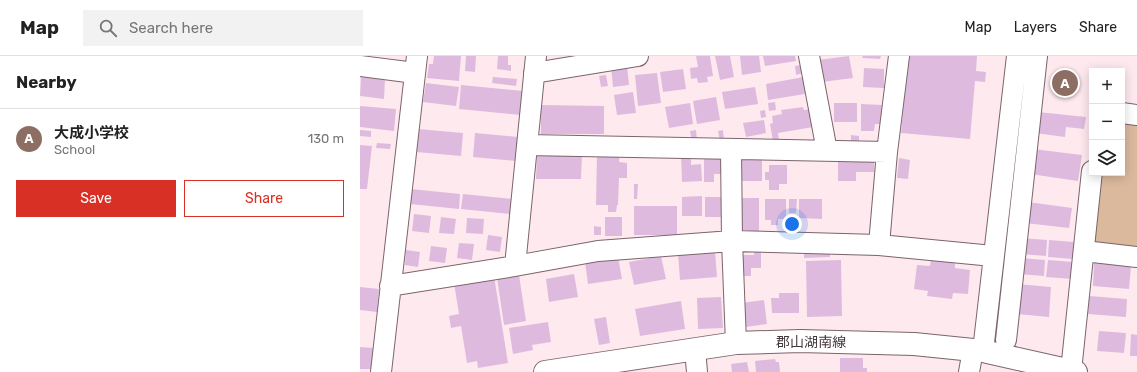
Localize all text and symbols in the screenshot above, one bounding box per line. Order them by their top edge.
search box [83,10,363,46]
text: Map [20,16,59,39]
icon: search [97,17,119,39]
text: Search here [129,19,213,37]
text: Map [965,19,992,36]
text: Layers [1014,19,1057,36]
text: Share [1079,19,1117,36]
pin: A [1052,68,1078,98]
map controls [1089,68,1125,176]
button: + [1089,68,1125,104]
text: Nearby [16,72,77,92]
button: − [1089,104,1125,140]
text: 大成小学校 [54,124,129,142]
text: A [24,131,34,146]
text: 130 m [308,131,344,146]
button: layers [1089,140,1125,176]
text: School [54,142,95,157]
button: Save [16,180,176,217]
button: Share [184,180,344,217]
your location [782,214,802,234]
street label: 郡山湖南線 [776,334,846,351]

